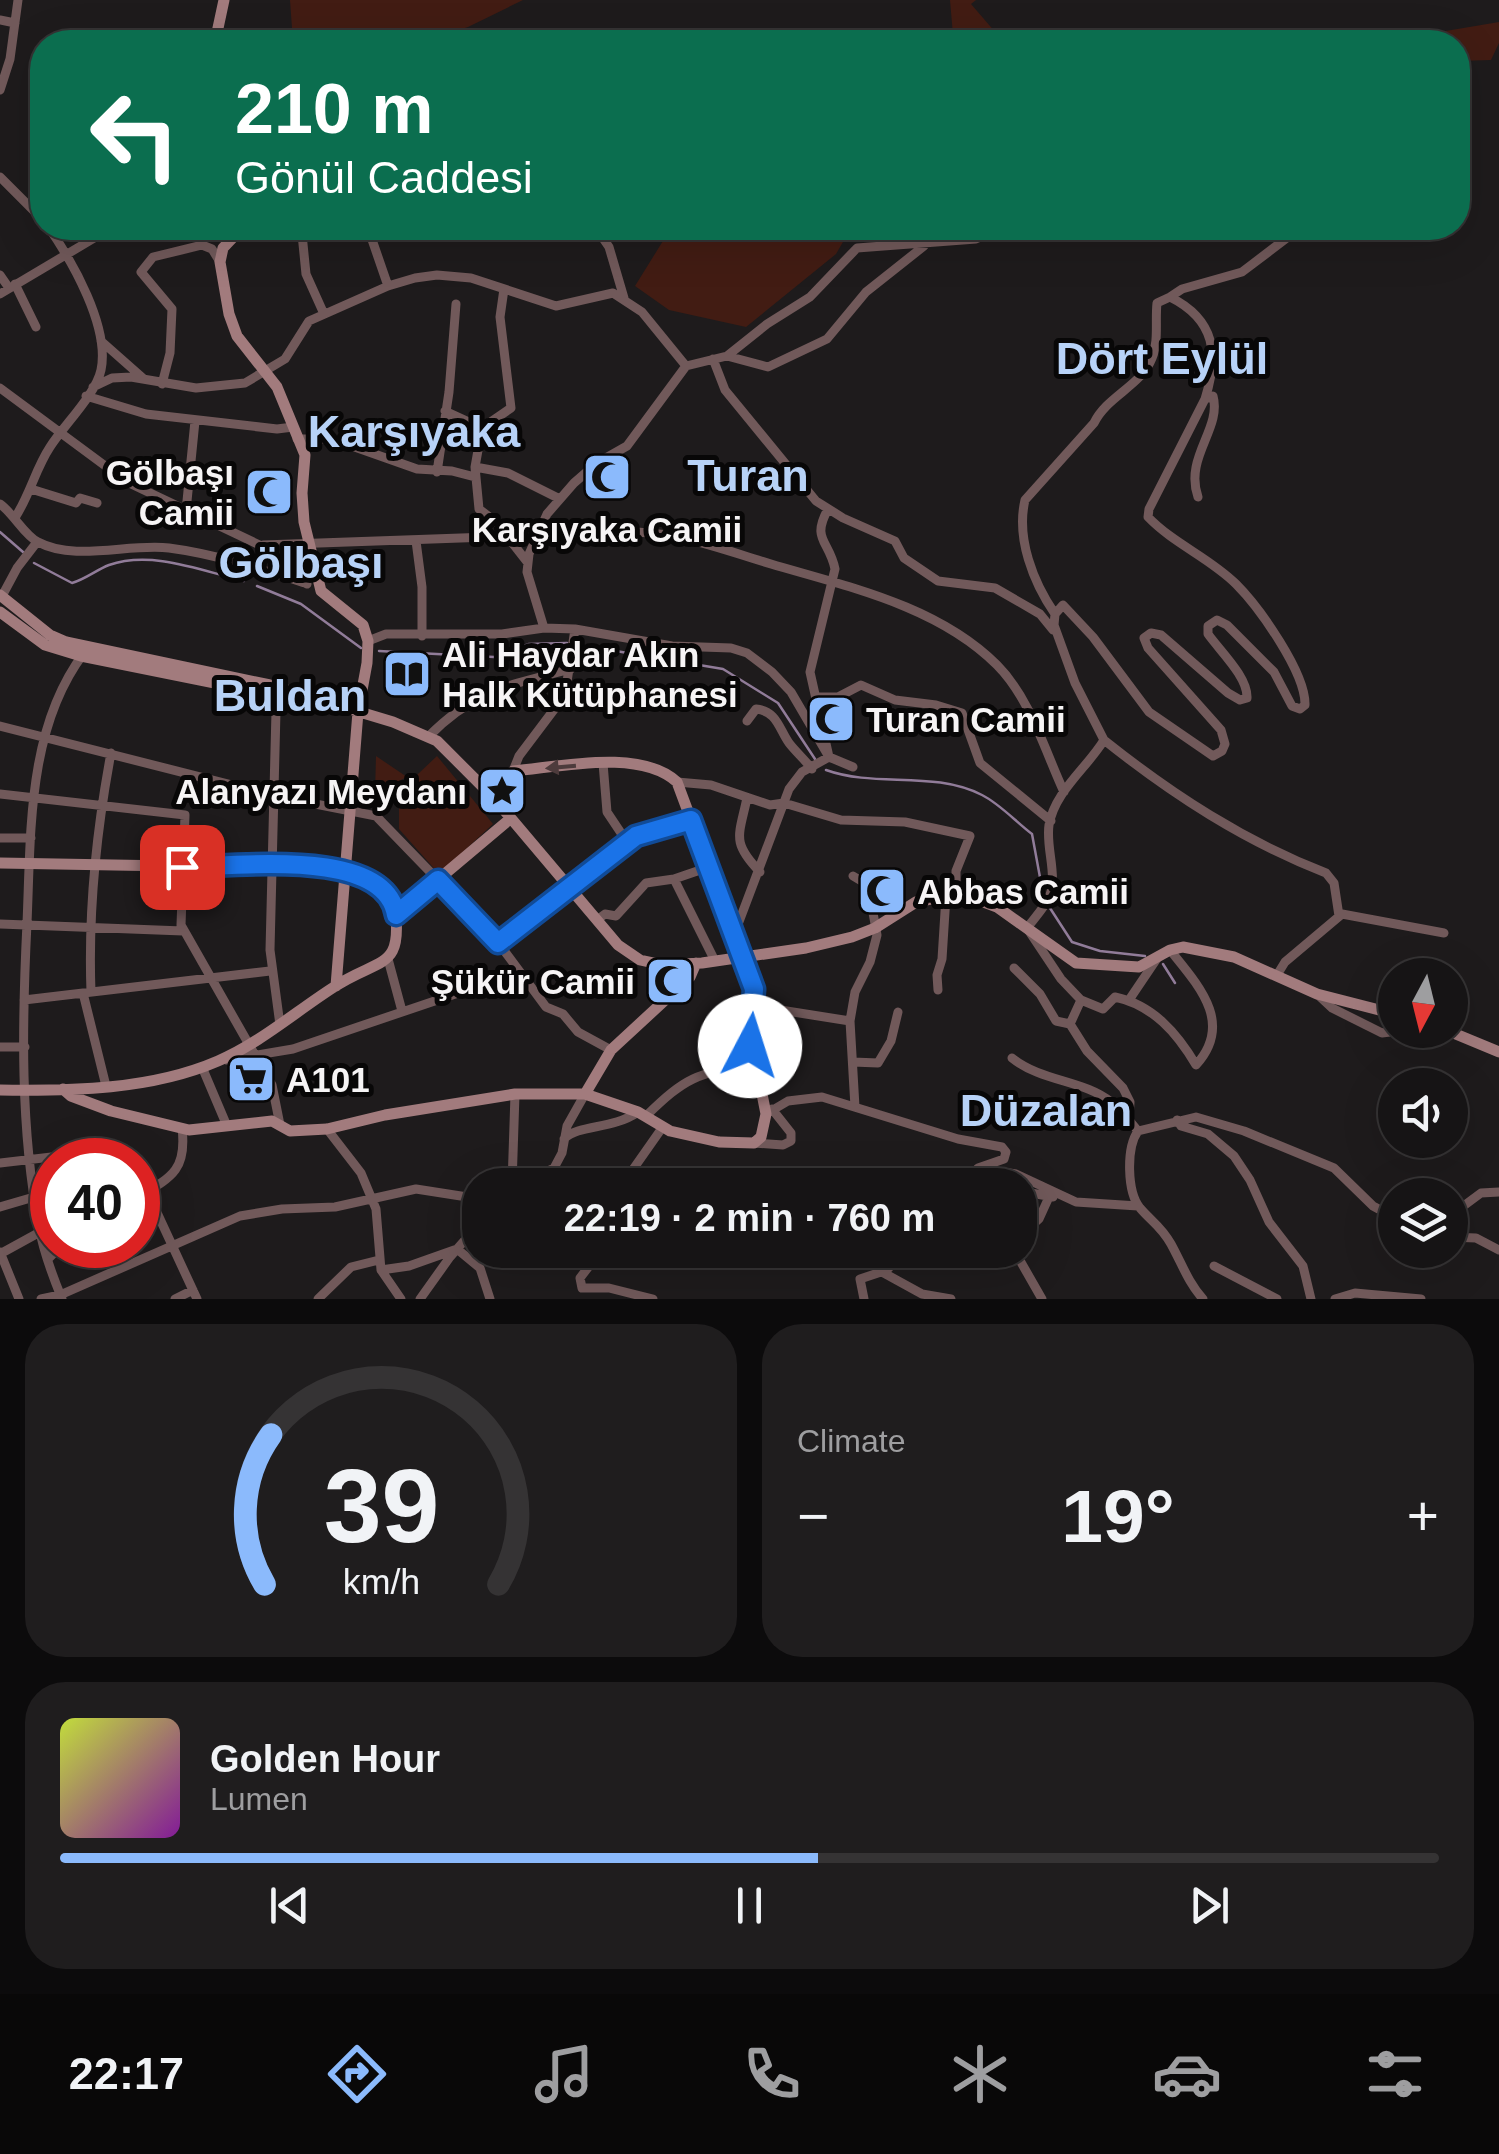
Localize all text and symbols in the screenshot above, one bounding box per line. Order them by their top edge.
icon: left [70,70,200,200]
text: 210 m [235,70,433,148]
text: Gönül Caddesi [235,152,533,203]
district label: Dört Eylül [1056,333,1268,384]
district label: Karşıyaka [308,406,521,457]
district label: Turan [687,450,809,501]
mosque icon: Karşıyaka Camii [581,451,633,503]
place label: Gölbaşı Camii [106,453,234,532]
mosque icon: Gölbaşı Camii [243,466,295,518]
place label: Karşıyaka Camii [472,510,742,549]
district label: Gölbaşı [218,537,384,588]
place label: Ali Haydar Akın Halk Kütüphanesi [442,635,738,714]
library icon: Ali Haydar Akın Halk Kütüphanesi [381,648,433,700]
district label: Buldan [214,670,366,721]
mosque icon: Turan Camii [805,693,857,745]
place label: Turan Camii [866,700,1066,739]
one-way arrow [545,759,577,775]
place icon: Alanyazı Meydanı [476,765,528,817]
place label: Alanyazı Meydanı [175,772,467,811]
pin [140,825,225,910]
icon: arrive [155,840,210,895]
mosque icon: Abbas Camii [856,865,908,917]
place label: Abbas Camii [917,872,1129,911]
mosque icon: Şükür Camii [644,955,696,1007]
north arrow [1378,958,1468,1048]
map controls [1378,958,1468,1268]
place label: Şükür Camii [431,962,635,1001]
position arrow [698,994,802,1098]
supermarket icon: A101 [225,1053,277,1105]
place label: A101 [286,1060,370,1099]
button: sound [1378,1068,1468,1158]
district label: Düzalan [960,1085,1132,1136]
speed limit sign: 40 [30,1138,160,1268]
button: layers [1378,1178,1468,1268]
text: 22:19 · 2 min · 760 m [564,1197,935,1239]
text: Climate [797,1423,905,1459]
text: 39 [323,1448,439,1564]
text: 19° [1061,1474,1175,1558]
text: − [797,1485,829,1547]
text: + [1407,1485,1439,1547]
text: km/h [342,1562,420,1602]
text: Golden Hour [210,1738,440,1780]
text: Lumen [210,1781,308,1817]
icon: previous [262,1878,317,1933]
icon: pause [722,1878,777,1933]
icon: next [1182,1878,1237,1933]
icon: directions [322,2039,392,2109]
icon: music [529,2039,599,2109]
icon: phone [737,2039,807,2109]
icon: climate [945,2039,1015,2109]
icon: car [1152,2039,1222,2109]
icon: filters [1360,2039,1430,2109]
text: 22:17 [69,2048,184,2099]

